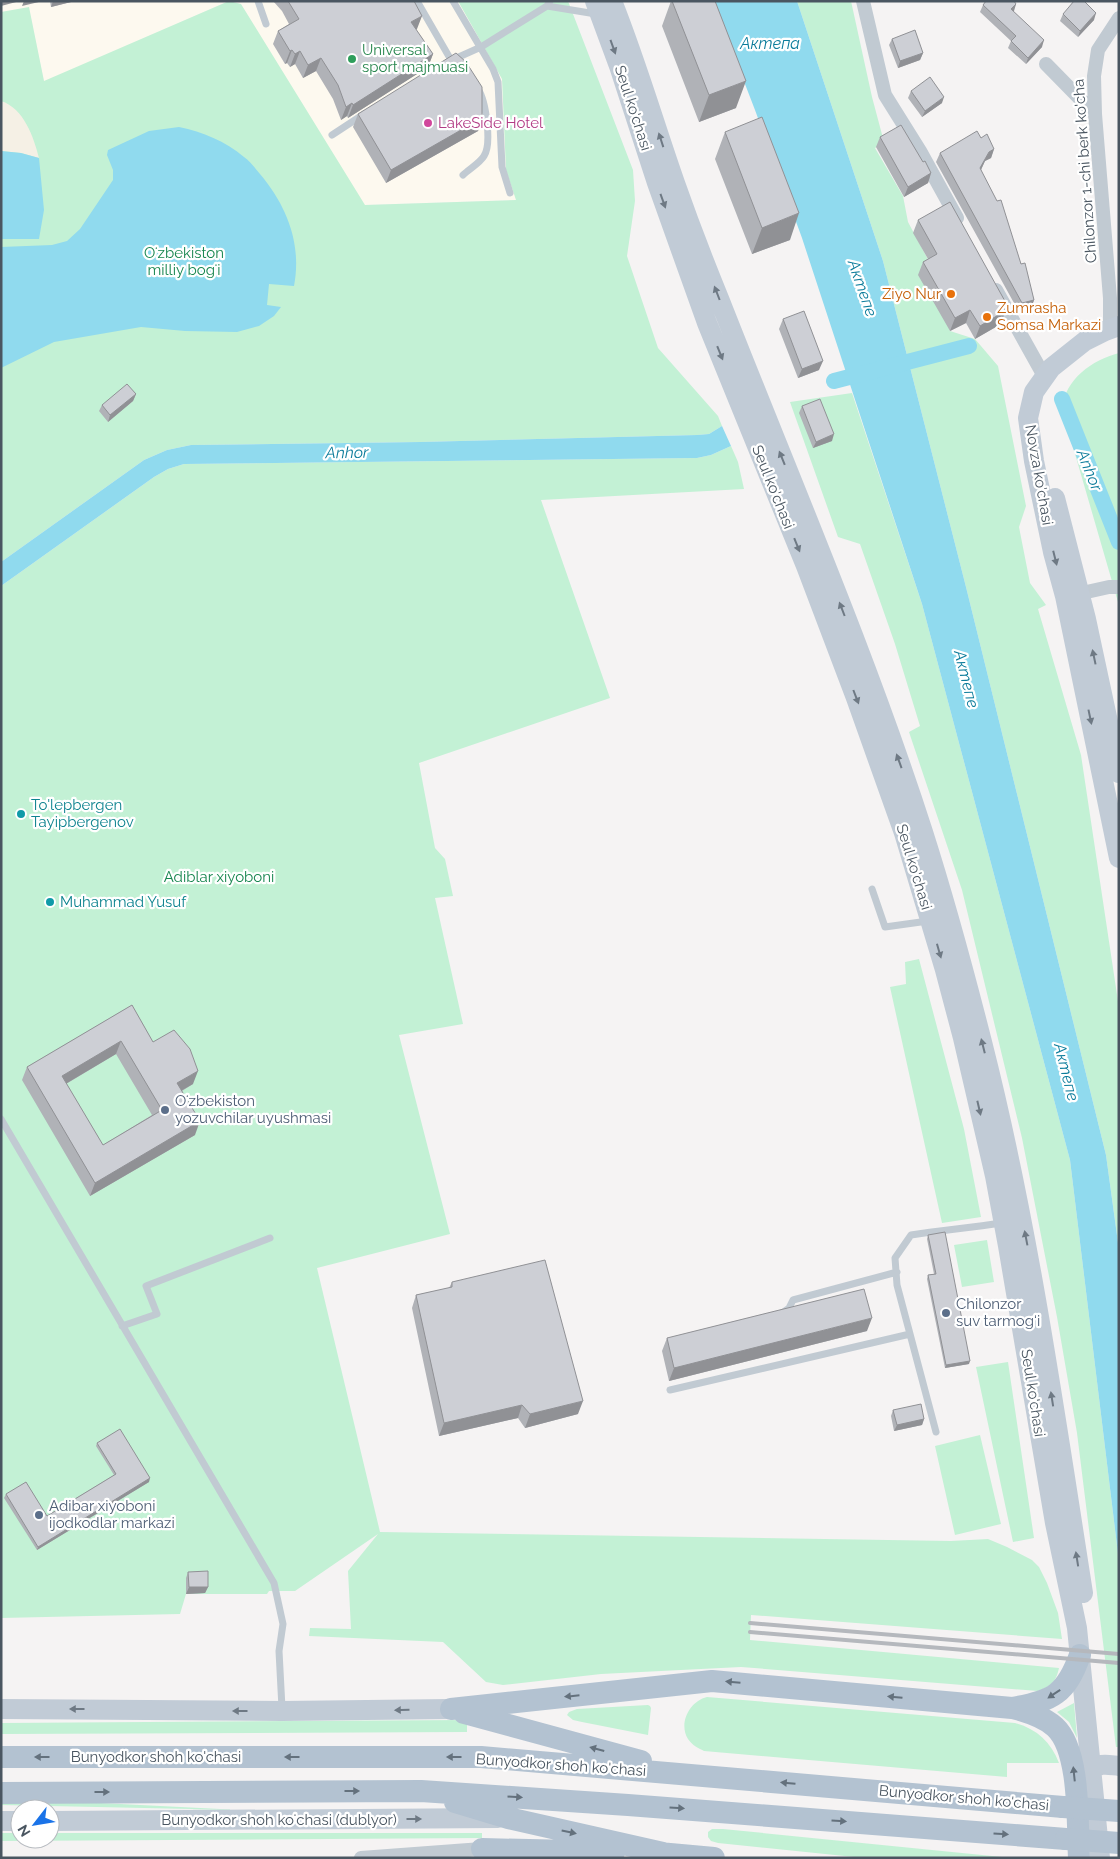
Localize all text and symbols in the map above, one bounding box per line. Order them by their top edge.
water label: Актепа [739,34,800,53]
one-way arrow [610,39,617,54]
place label: Universal sport majmuasi [362,41,468,76]
marker: Universal sport majmuasi [346,53,358,65]
street label: Seul ko'chasi [611,63,655,153]
street label: Chilonzor 1-chi berk ko'cha [1070,78,1100,264]
place label: LakeSide Hotel [438,114,544,132]
marker: LakeSide Hotel [422,117,434,129]
one-way arrow [657,133,665,148]
one-way arrow [659,194,667,209]
park label: Oʻzbekiston milliy bogʻi [144,244,224,279]
water label: Актепе [844,256,881,319]
place label: Ziyo Nur [882,285,942,303]
one-way arrow [712,286,720,300]
marker: Ziyo Nur [945,288,957,300]
place label: Zumrasha Somsa Markazi [997,299,1101,334]
marker: Zumrasha Somsa Markazi [981,311,993,323]
one-way arrow [716,346,724,361]
street label: Novza ko'chasi [1021,423,1057,527]
water label: Anhor [324,443,369,462]
street label: Seul ko'chasi [748,443,798,531]
water label: Anhor [1072,446,1107,494]
one-way arrow [778,451,786,465]
one-way arrow [794,538,801,553]
one-way arrow [1051,551,1059,566]
one-way arrow [838,601,846,616]
water label: Актепе [950,647,983,710]
one-way arrow [1089,648,1097,664]
one-way arrow [852,690,860,705]
one-way arrow [1086,709,1094,725]
one-way arrow [895,753,903,768]
place label: To'lepbergen Tayipbergenov [31,796,134,831]
marker: To'lepbergen Tayipbergenov [15,808,27,820]
street label: Seul ko'chasi [892,822,936,912]
park label: Adiblar xiyoboni [164,868,274,886]
place label: Muhammad Yusuf [60,893,187,911]
marker: Muhammad Yusuf [44,896,56,908]
one-way arrow [936,944,944,959]
one-way arrow [979,1038,987,1053]
water label: Актепе [1050,1040,1083,1103]
place label: Oʻzbekiston yozuvchilar uyushmasi [175,1092,331,1127]
one-way arrow [976,1101,984,1117]
marker: Oʻzbekiston yozuvchilar uyushmasi [159,1104,171,1116]
one-way arrow [1022,1231,1030,1246]
place label: Chilonzor suv tarmog‘i [956,1295,1040,1330]
marker: Chilonzor suv tarmog‘i [940,1307,952,1319]
street label: Seul ko'chasi [1017,1348,1049,1438]
one-way arrow [1048,1390,1056,1406]
place label: Adibar xiyoboni ijodkodlar markazi [49,1497,175,1532]
marker: Adibar xiyoboni ijodkodlar markazi [33,1509,45,1521]
one-way arrow [1073,1551,1081,1567]
one-way arrow [725,1678,741,1686]
one-way arrow [1047,1689,1061,1699]
one-way arrow [563,1692,579,1700]
one-way arrow [887,1693,903,1701]
one-way arrow [69,1705,85,1713]
one-way arrow [394,1706,410,1714]
one-way arrow [232,1707,248,1715]
one-way arrow [590,1744,605,1752]
street label: Bunyodkor shoh ko'chasi [71,1748,241,1766]
street label: Bunyodkor shoh ko'chasi [475,1750,647,1780]
one-way arrow [34,1753,50,1761]
one-way arrow [284,1753,300,1761]
one-way arrow [446,1753,462,1761]
one-way arrow [1070,1766,1078,1782]
one-way arrow [780,1779,796,1787]
street label: Bunyodkor shoh ko'chasi [878,1782,1050,1814]
one-way arrow [345,1787,361,1795]
one-way arrow [95,1788,111,1796]
one-way arrow [507,1794,523,1802]
north arrow [10,1799,60,1849]
one-way arrow [669,1805,685,1813]
street label: Bunyodkor shoh koʻchasi (dublyor) [161,1811,397,1829]
one-way arrow [406,1815,422,1823]
one-way arrow [831,1817,847,1825]
text: N [14,1822,33,1839]
one-way arrow [561,1828,576,1836]
one-way arrow [993,1830,1009,1838]

